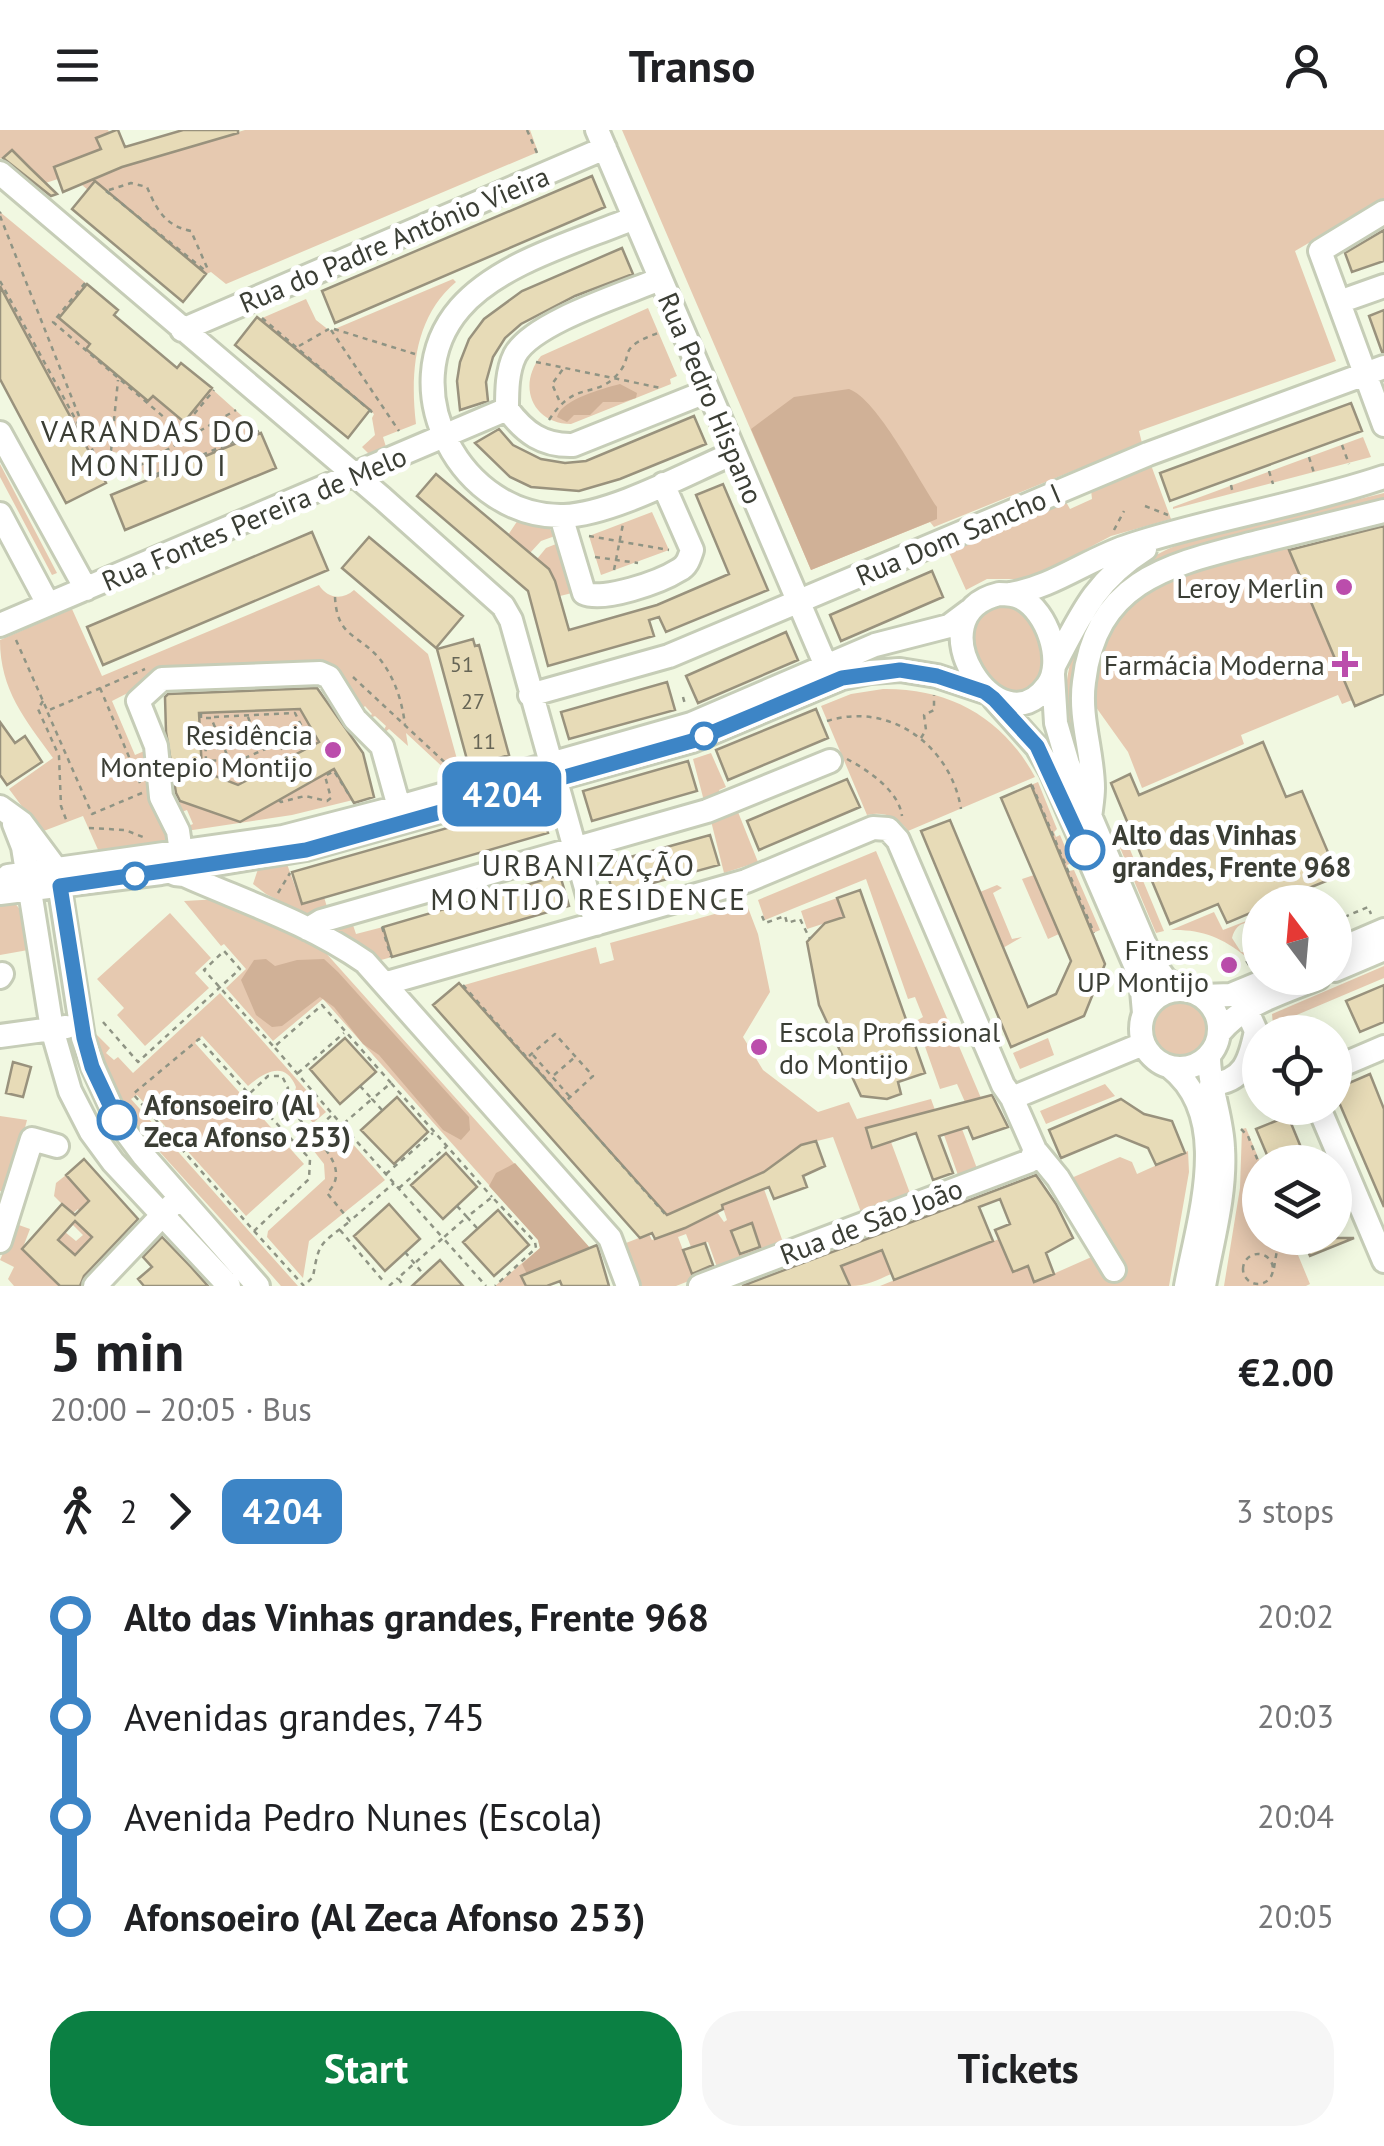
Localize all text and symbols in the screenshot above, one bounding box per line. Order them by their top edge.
text: Transo [629,36,755,94]
icon: menu [50,38,105,93]
icon: person [1279,38,1334,93]
street label: Rua do Padre António Vieira [233,157,555,321]
street label: Rua Pedro Hispano [650,287,772,509]
district label: VARANDAS DO MONTIJO I [40,411,257,484]
street label: Rua Fontes Pereira de Melo [96,437,412,599]
street label: Rua Dom Sancho I [850,474,1066,594]
place label: Leroy Merlin [1176,569,1324,606]
marker: Leroy Merlin [1333,576,1355,598]
place label: Farmácia Moderna [1104,646,1325,683]
house number: 51 [450,650,474,678]
marker: Farmácia Moderna [1334,653,1356,675]
house number: 27 [461,687,485,715]
place label: Residência Montepio Montijo [100,716,313,785]
unlabelled marker [691,723,717,749]
house number: 11 [472,727,496,755]
marker: Residência Montepio Montijo [322,739,344,761]
line badge: 4204 [432,762,572,826]
text: 4204 [462,771,542,817]
place label: Alto das Vinhas grandes, Frente 968 [1112,816,1351,885]
marker: Alto das Vinhas grandes, Frente 968 [1066,831,1104,869]
district label: URBANIZAÇÃO MONTIJO RESIDENCE [430,845,748,918]
unlabelled marker [122,863,148,889]
north arrow [1242,885,1352,995]
map controls [1242,885,1352,1255]
place label: Fitness UP Montijo [1077,931,1209,1000]
marker: Fitness UP Montijo [1218,954,1240,976]
place label: Escola Profissional do Montijo [779,1013,1000,1082]
button: locate [1242,1015,1352,1125]
marker: Escola Profissional do Montijo [748,1036,770,1058]
place label: Afonsoeiro (Al Zeca Afonso 253) [144,1086,351,1155]
marker: Afonsoeiro (Al Zeca Afonso 253) [98,1101,136,1139]
button: layers [1242,1145,1352,1255]
street label: Rua de São João [774,1169,968,1273]
text: 5 min [50,1315,184,1386]
text: €2.00 [1238,1347,1334,1396]
text: 20:00 – 20:05 · Bus [50,1388,312,1430]
icon: walk [50,1484,105,1539]
icon: forward [152,1484,207,1539]
text: 4204 [242,1488,322,1534]
text: 2 [120,1490,137,1532]
text: 3 stops [1236,1490,1334,1532]
text: Alto das Vinhas grandes, Frente 968 [124,1592,709,1641]
text: 20:02 [1257,1595,1334,1637]
text: Avenidas grandes, 745 [124,1692,485,1741]
text: 20:03 [1257,1695,1334,1737]
text: Avenida Pedro Nunes (Escola) [124,1792,602,1841]
text: 20:04 [1257,1795,1334,1837]
text: Afonsoeiro (Al Zeca Afonso 253) [124,1892,645,1941]
text: 20:05 [1257,1895,1334,1937]
button: Start [50,2011,682,2126]
button: Tickets [702,2011,1334,2126]

